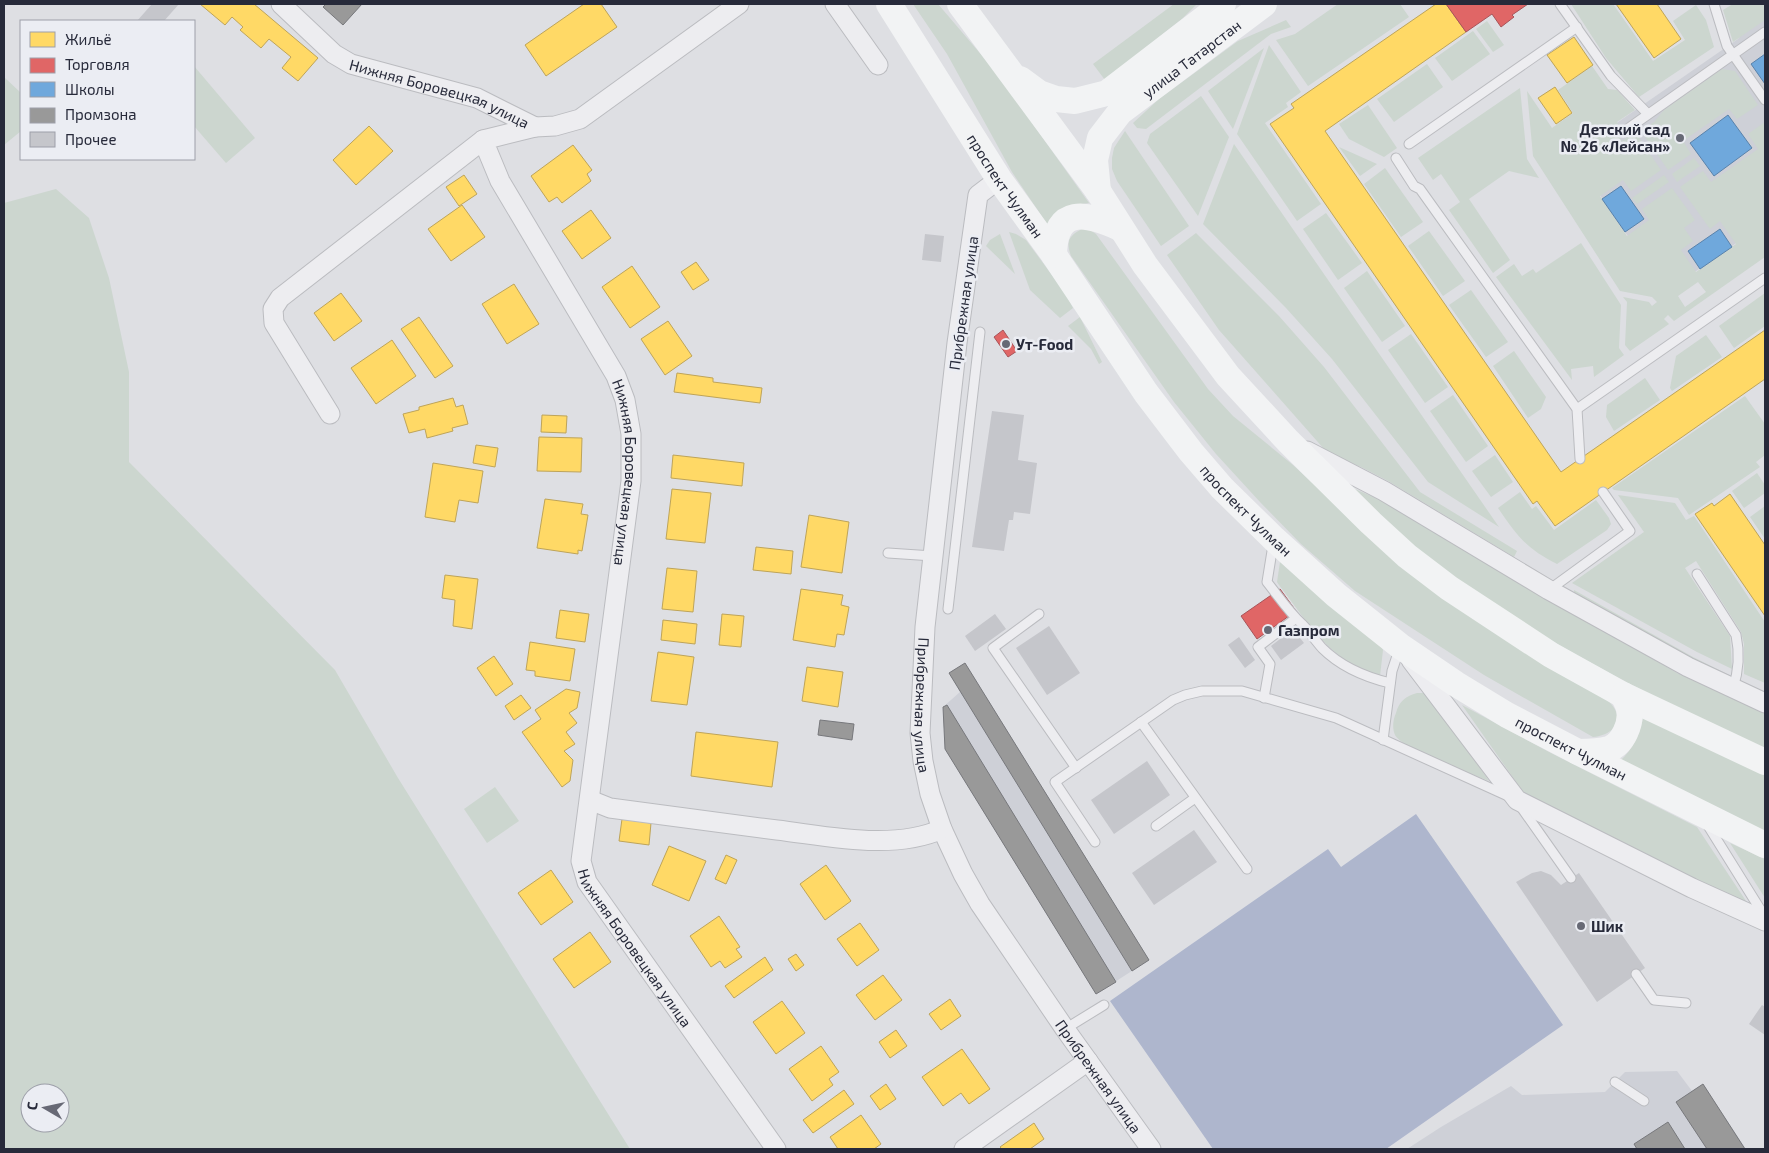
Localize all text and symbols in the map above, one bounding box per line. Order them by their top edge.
street label: улица Татарстан [1139,16,1244,102]
legend [20,20,195,160]
text: Жильё [65,30,112,48]
text: Торговля [65,55,130,73]
street label: Нижняя Боровецкая улица [348,55,532,132]
text: Школы [65,80,115,98]
text: Промзона [65,105,137,123]
place label: Детский сад № 26 «Лейсан» [1561,120,1671,155]
text: Прочее [65,130,117,148]
street label: проспект Чулман [964,130,1048,241]
marker: Детский сад № 26 «Лейсан» [1674,132,1686,144]
street label: Прибрежная улица [945,235,982,371]
place label: Ут-Food [1016,335,1073,353]
marker: Ут-Food [1000,338,1012,350]
street label: Нижняя Боровецкая улица [609,376,640,567]
street label: проспект Чулман [1197,461,1296,560]
place label: Газпром [1278,621,1339,639]
marker: Газпром [1262,624,1274,636]
street label: Прибрежная улица [910,637,934,774]
street label: проспект Чулман [1513,712,1630,784]
street label: Нижняя Боровецкая улица [575,866,696,1030]
place label: Шик [1591,917,1624,935]
marker: Шик [1575,920,1587,932]
street label: Прибрежная улица [1052,1016,1146,1136]
north arrow [20,1083,70,1133]
text: С [23,1100,41,1111]

